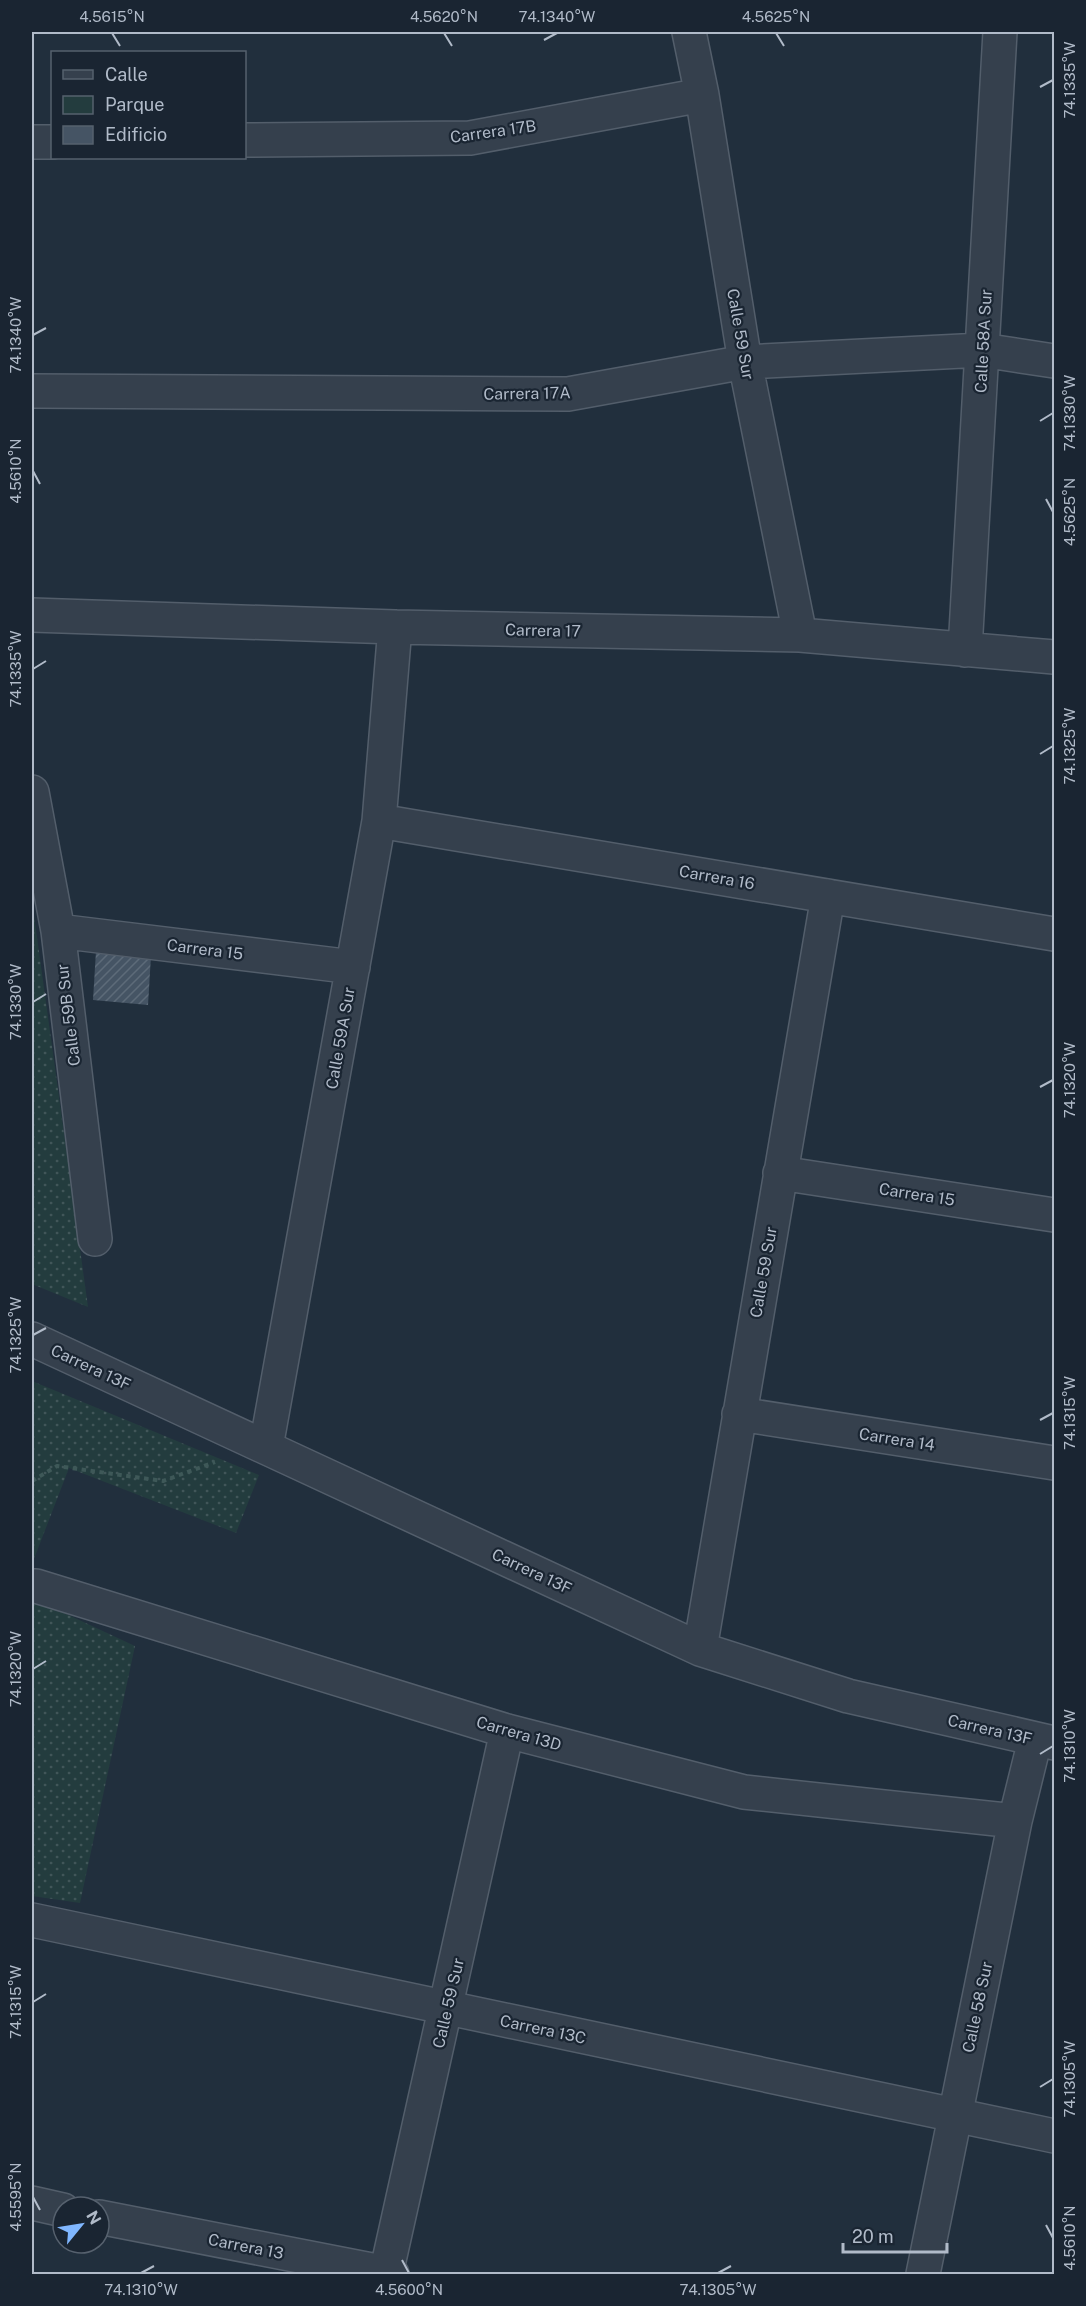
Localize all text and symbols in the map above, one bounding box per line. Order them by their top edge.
text: 4.5615°N [79,8,145,25]
text: 4.5620°N [410,8,478,25]
text: 74.1340°W [519,8,595,25]
text: 4.5625°N [742,8,810,25]
text: 74.1335°W [1061,41,1078,119]
legend [51,51,246,159]
text: Calle [105,64,148,85]
text: Parque [105,94,165,115]
street label: Carrera 17B [449,116,537,147]
text: Edificio [105,124,167,145]
street label: Calle 59 Sur [723,287,758,381]
street label: Calle 58A Sur [971,289,996,393]
text: 74.1340°W [7,297,24,373]
text: 74.1330°W [1061,375,1078,451]
street label: Carrera 17A [483,383,571,404]
text: 4.5610°N [7,438,24,504]
text: 4.5625°N [1061,478,1078,546]
street label: Carrera 17 [505,620,581,641]
text: 74.1335°W [7,630,24,708]
text: 74.1325°W [1061,708,1078,784]
street label: Carrera 16 [678,862,756,893]
street label: Carrera 15 [166,935,244,964]
street label: Calle 59B Sur [53,963,84,1067]
text: 74.1330°W [7,964,24,1040]
street label: Calle 59A Sur [322,985,359,1091]
text: 74.1320°W [1061,1042,1078,1118]
street label: Carrera 15 [878,1179,956,1210]
street label: Calle 59 Sur [746,1225,781,1319]
text: 74.1325°W [7,1297,24,1373]
street label: Carrera 13F [48,1341,134,1394]
text: 74.1315°W [1061,1376,1078,1450]
street label: Carrera 14 [858,1424,936,1455]
street label: Carrera 13F [489,1545,575,1598]
text: 74.1320°W [7,1631,24,1707]
text: 74.1310°W [1061,1709,1078,1783]
street label: Carrera 13F [946,1711,1034,1748]
street label: Carrera 13D [474,1712,564,1755]
street label: Calle 59 Sur [429,1956,468,2050]
street label: Calle 58 Sur [959,1960,996,2054]
text: 74.1315°W [7,1965,24,2039]
street label: Carrera 13C [498,2011,588,2048]
text: 74.1305°W [1061,2041,1078,2117]
text: 4.5595°N [7,2162,24,2232]
north arrow [51,2195,111,2255]
text: 4.5610°N [1061,2205,1078,2271]
text: N [82,2208,105,2228]
scale bar [843,2216,946,2254]
text: 20 m [852,2226,894,2247]
street label: Carrera 13 [207,2230,285,2263]
text: 74.1310°W [104,2281,178,2298]
text: 4.5600°N [375,2281,443,2298]
text: 74.1305°W [680,2281,756,2298]

